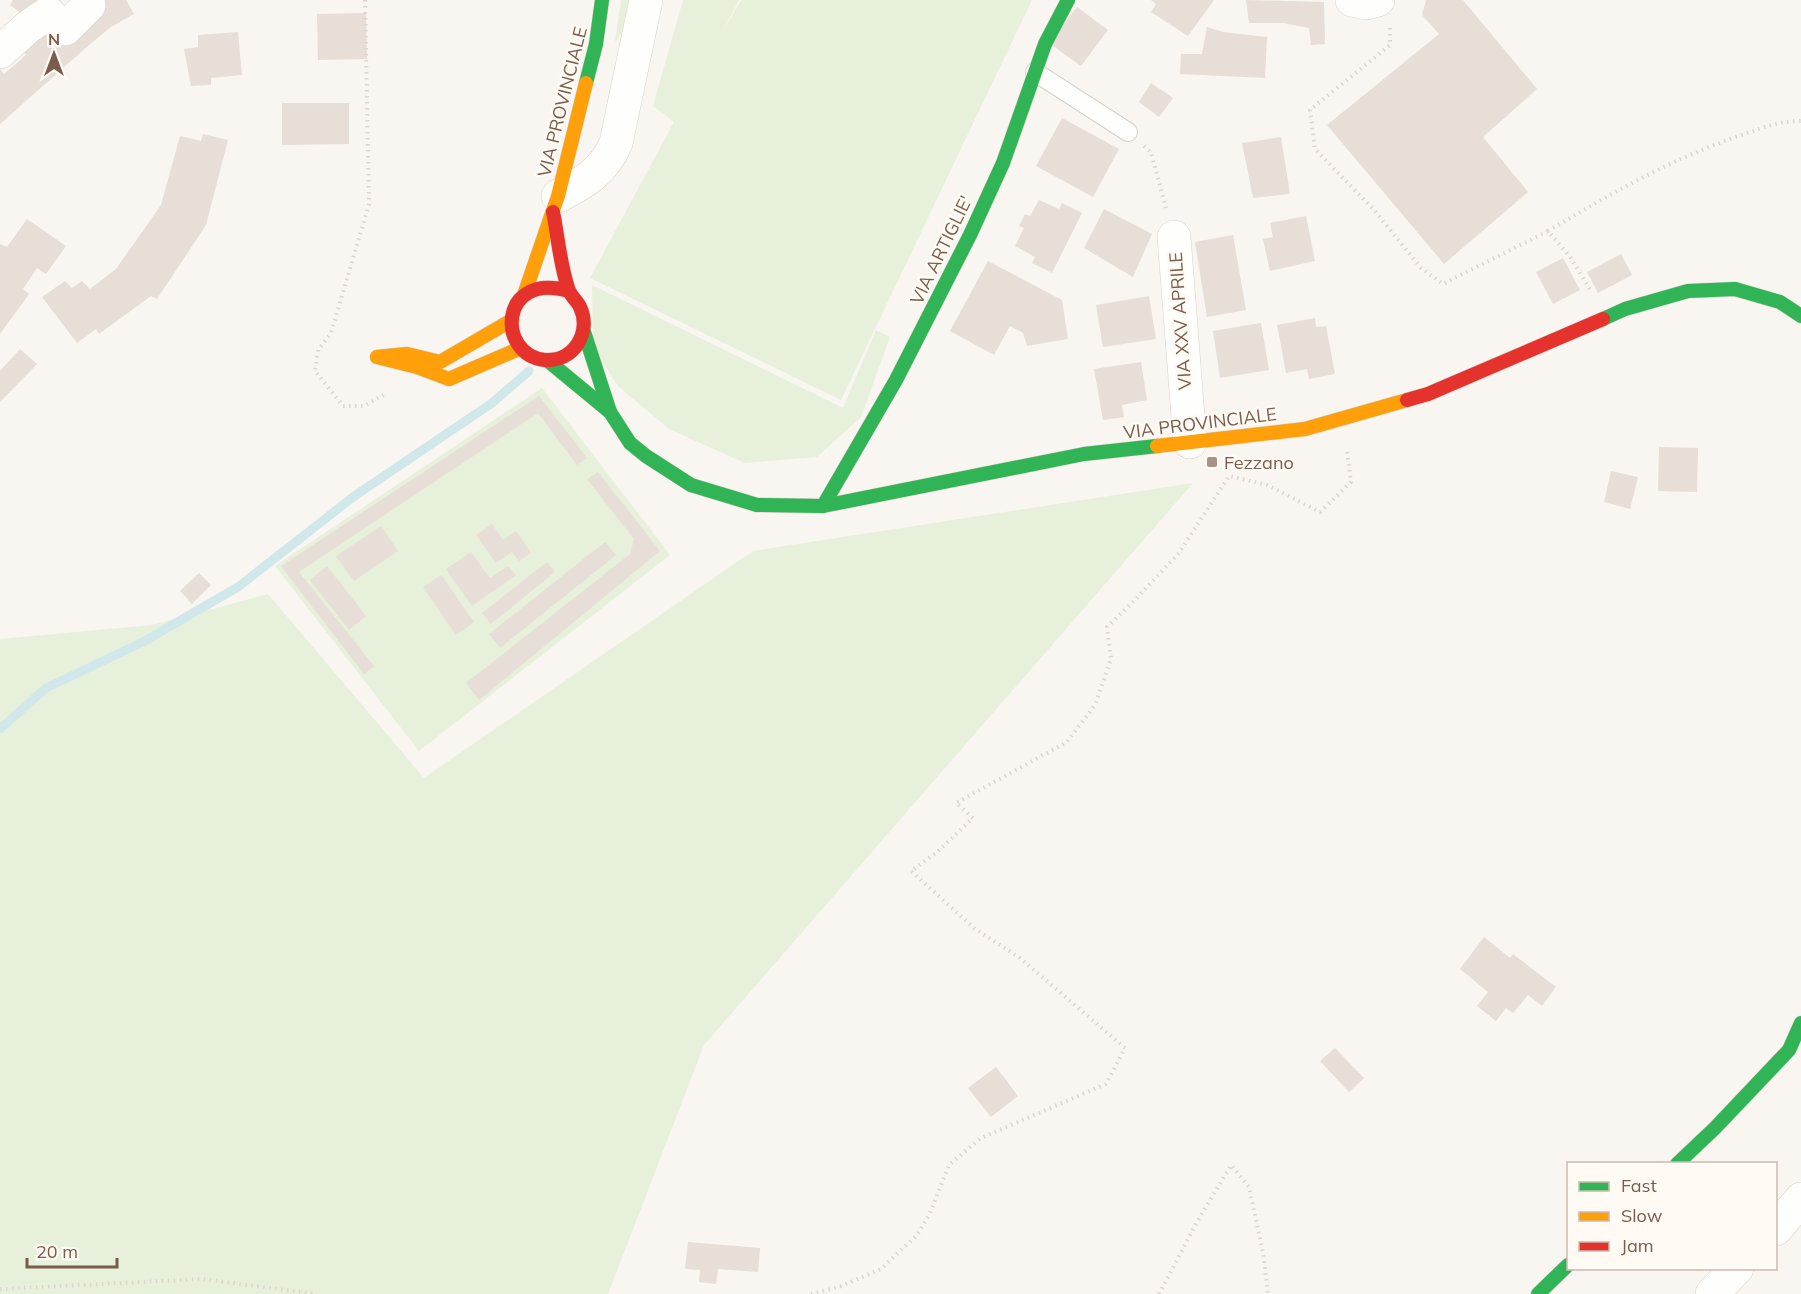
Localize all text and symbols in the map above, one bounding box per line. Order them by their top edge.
north arrow [24,24,84,84]
street label: VIA PROVINCIALE [532,24,592,180]
text: N [48,29,60,49]
street label: VIA ARTIGLIE' [905,192,977,308]
street label: VIA XXV APRILE [1164,251,1196,391]
street label: VIA PROVINCIALE [1122,402,1278,444]
place label: Fezzano [1224,451,1294,474]
marker: Fezzano [1205,455,1219,469]
legend [1567,1162,1777,1270]
text: Fast [1621,1174,1657,1197]
text: Slow [1621,1204,1663,1227]
scale bar [27,1231,117,1269]
text: Jam [1621,1234,1654,1257]
text: 20 m [36,1240,78,1263]

